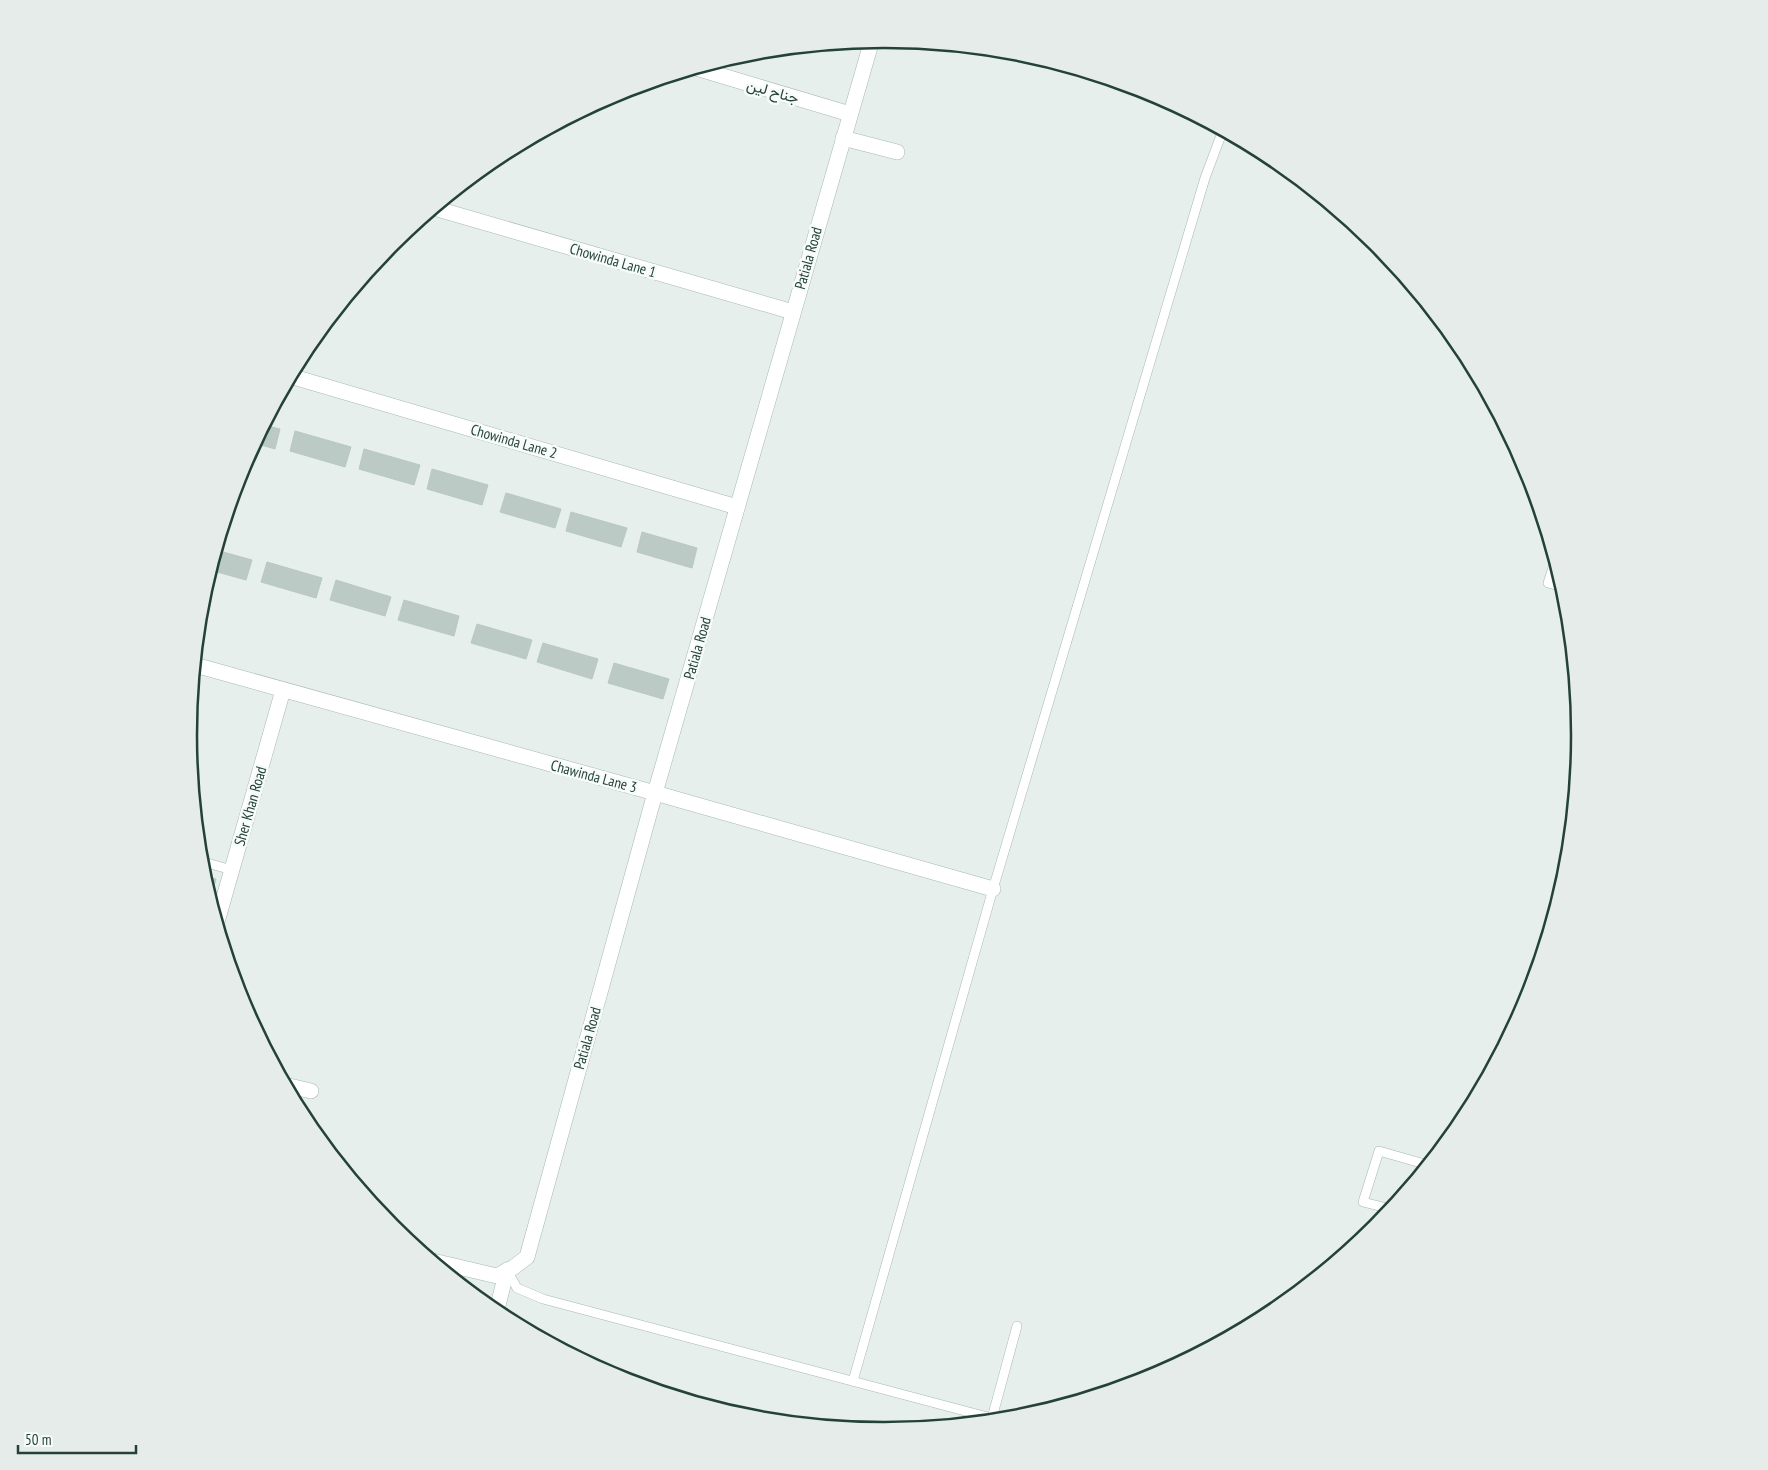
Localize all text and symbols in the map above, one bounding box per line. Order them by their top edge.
street label: جناح لین [744,75,801,109]
street label: Patiala Road [790,225,826,291]
street label: Chowinda Lane 1 [568,239,658,281]
street label: Chowinda Lane 2 [469,420,559,462]
street label: Patiala Road [679,615,715,681]
street label: Chawinda Lane 3 [549,755,639,797]
street label: Sher Khan Road [230,764,270,848]
street label: Patiala Road [569,1005,605,1071]
scale bar [18,1422,135,1454]
text: 50 m [25,1430,51,1449]

